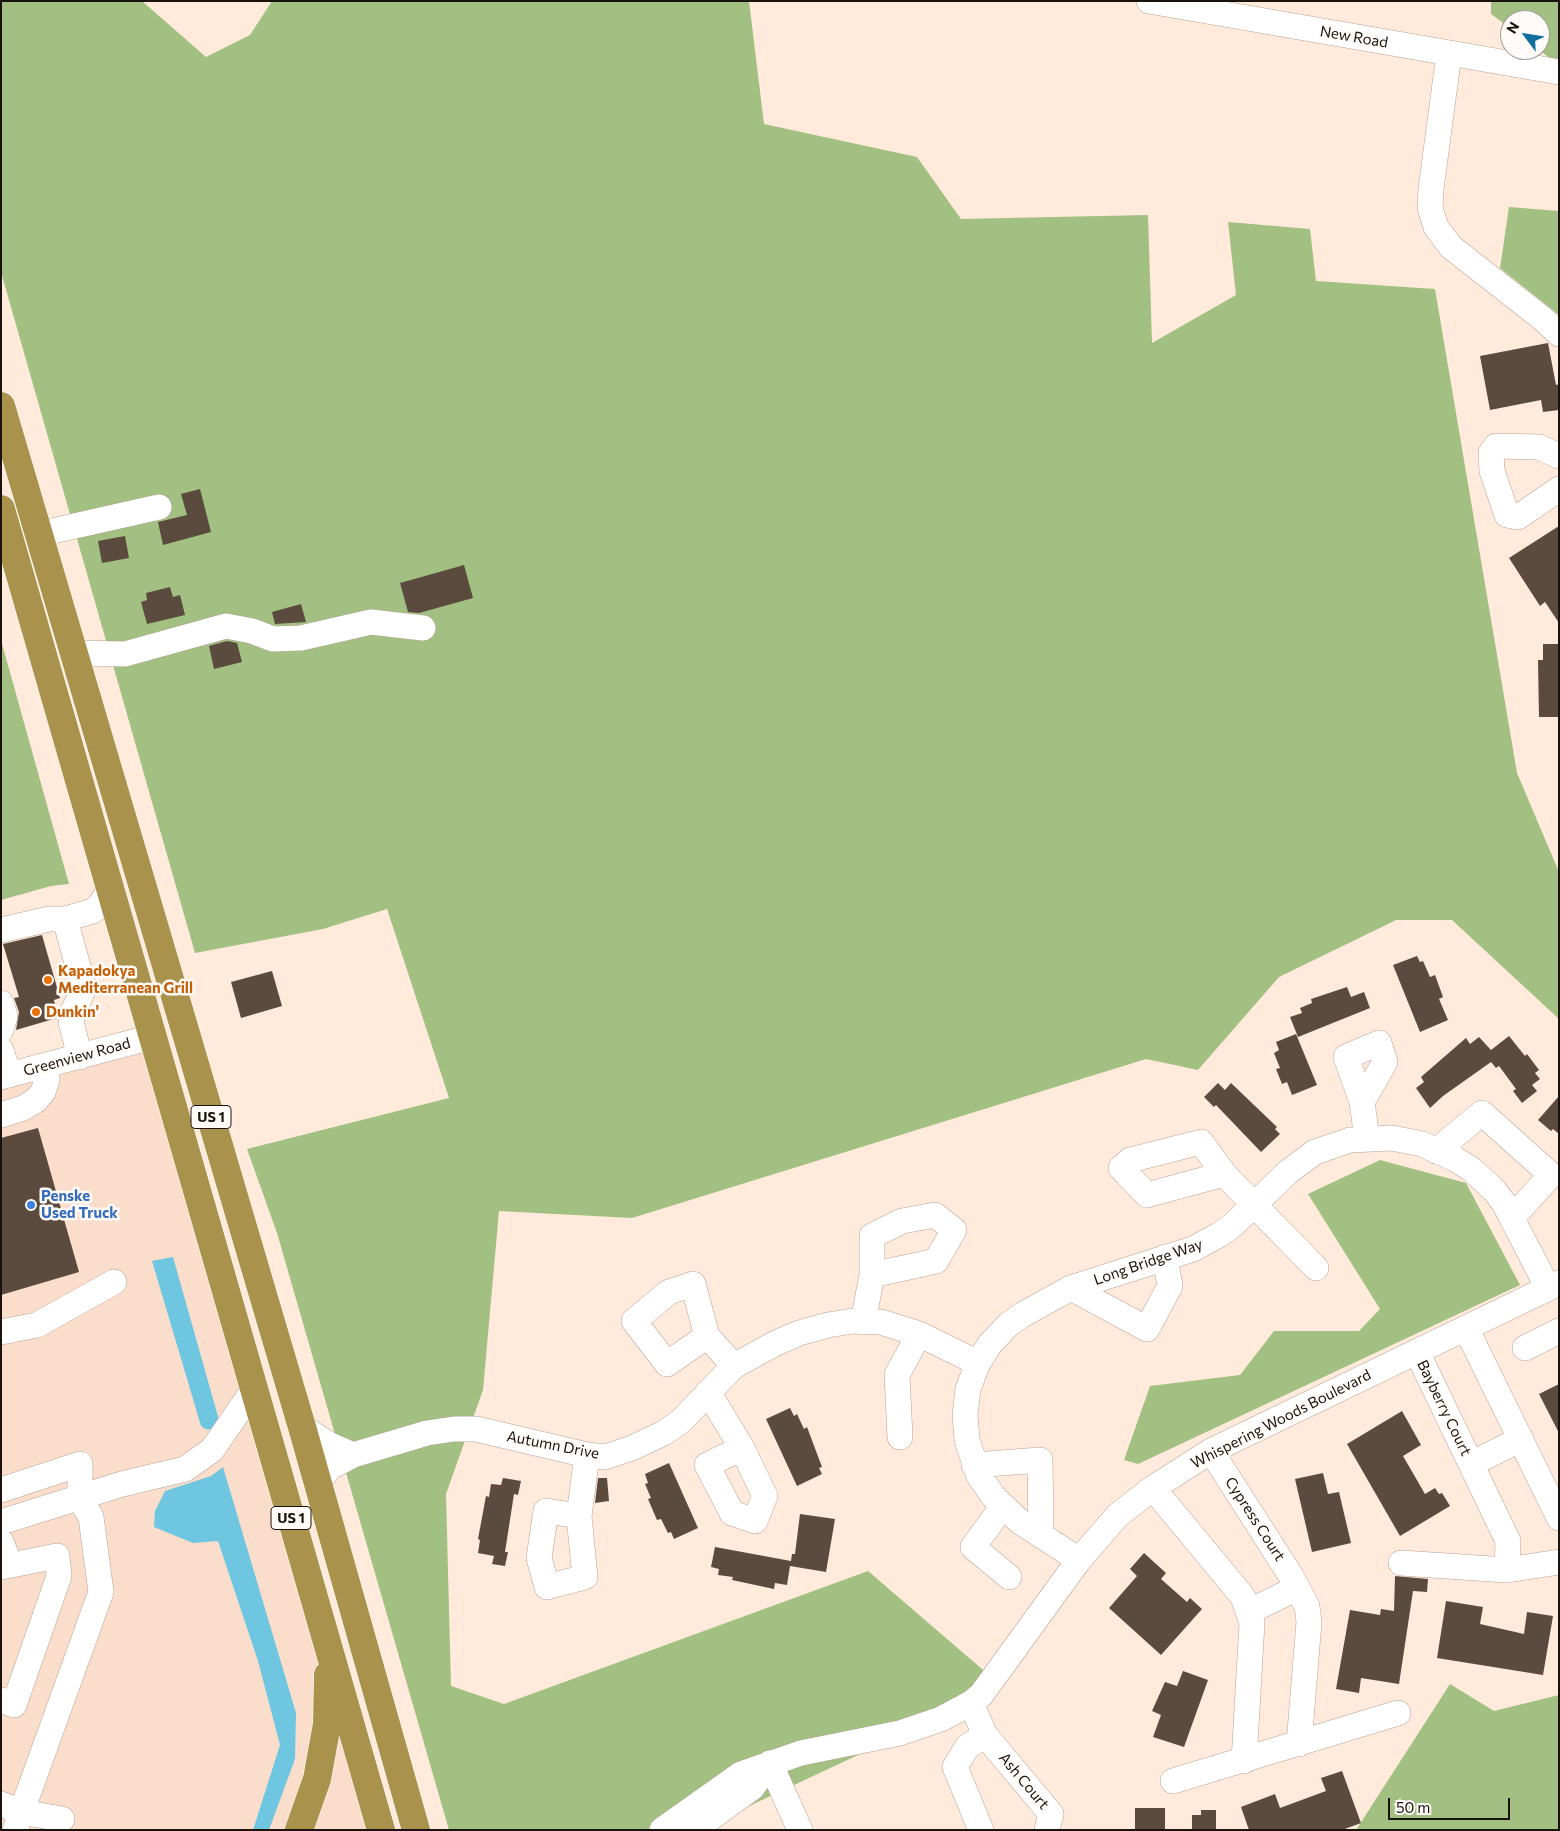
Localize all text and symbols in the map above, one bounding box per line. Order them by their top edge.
north arrow [1500,10,1550,60]
text: N [1503,19,1523,36]
street label: New Road [1318,22,1390,52]
place label: Kapadokya Mediterranean Grill [58,962,193,997]
marker: Kapadokya Mediterranean Grill [42,974,54,986]
place label: Dunkin' [46,1003,99,1021]
marker: Dunkin' [30,1006,42,1018]
street label: Greenview Road [21,1034,133,1080]
road number: US 1 [191,1106,231,1128]
place label: Penske Used Truck [41,1187,118,1222]
marker: Penske Used Truck [25,1199,37,1211]
street label: Long Bridge Way [1091,1235,1205,1289]
street label: Bayberry Court [1413,1357,1475,1459]
street label: Whispering Woods Boulevard [1188,1366,1374,1472]
street label: Autumn Drive [505,1427,601,1463]
street label: Cypress Court [1221,1474,1289,1564]
road number: US 1 [271,1506,311,1530]
street label: Ash Court [995,1749,1053,1813]
scale bar [1390,1788,1512,1820]
text: 50 m [1396,1798,1430,1816]

